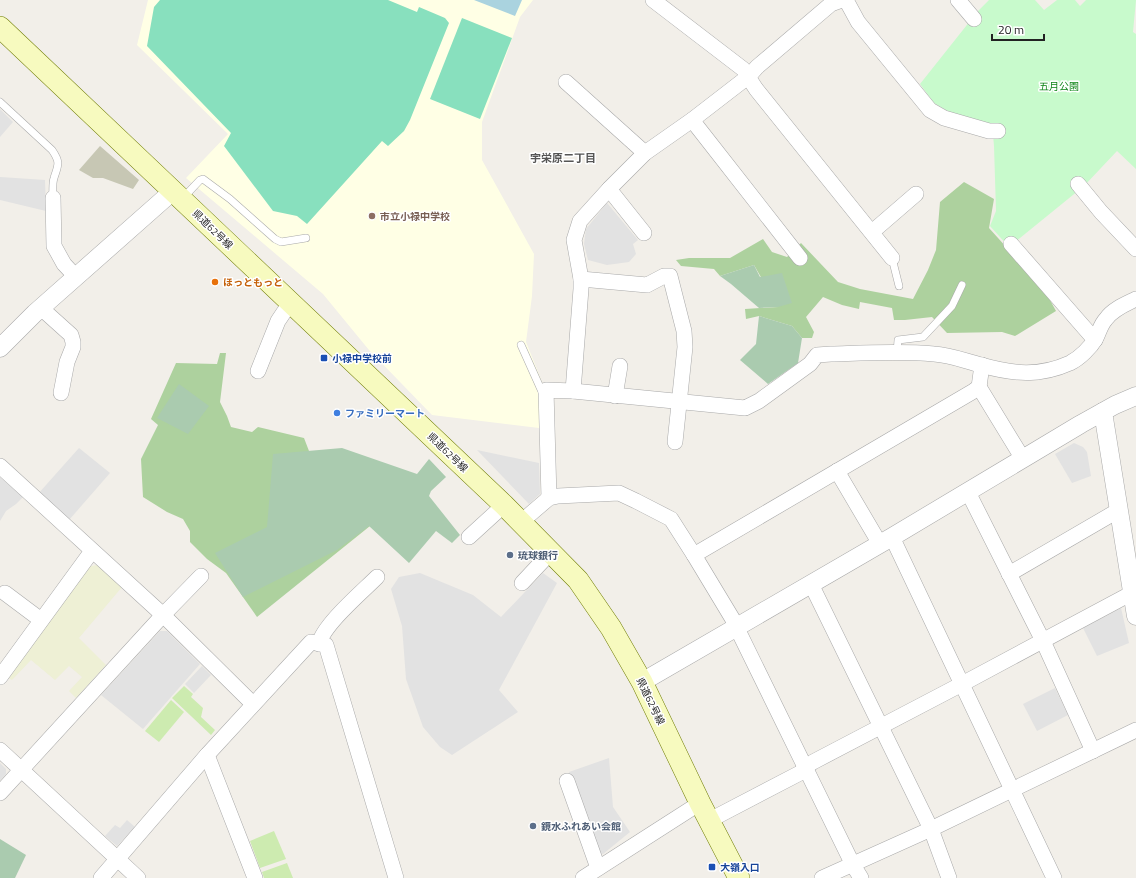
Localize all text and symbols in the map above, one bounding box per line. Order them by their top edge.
scale bar [992,16,1044,42]
text: 20 m [998,20,1024,39]
park label: 五月公園 [1039,79,1079,94]
district label: 宇栄原二丁目 [530,150,596,166]
street label: 県道62号線 [189,206,236,253]
place label: 市立小禄中学校 [380,209,450,224]
marker: 市立小禄中学校 [367,211,377,221]
place label: ほっともっと [223,275,283,290]
marker: ほっともっと [210,277,220,287]
place label: 小禄中学校前 [332,351,392,366]
marker: 小禄中学校前 [319,353,329,363]
place label: ファミリーマート [345,406,425,421]
marker: ファミリーマート [332,408,342,418]
street label: 県道62号線 [424,429,471,476]
place label: 琉球銀行 [517,548,558,563]
marker: 琉球銀行 [505,550,515,560]
street label: 県道62号線 [633,675,669,728]
place label: 鏡水ふれあい会館 [541,819,621,834]
marker: 鏡水ふれあい会館 [528,821,538,831]
place label: 大嶺入口 [720,860,760,875]
marker: 大嶺入口 [707,862,717,872]

